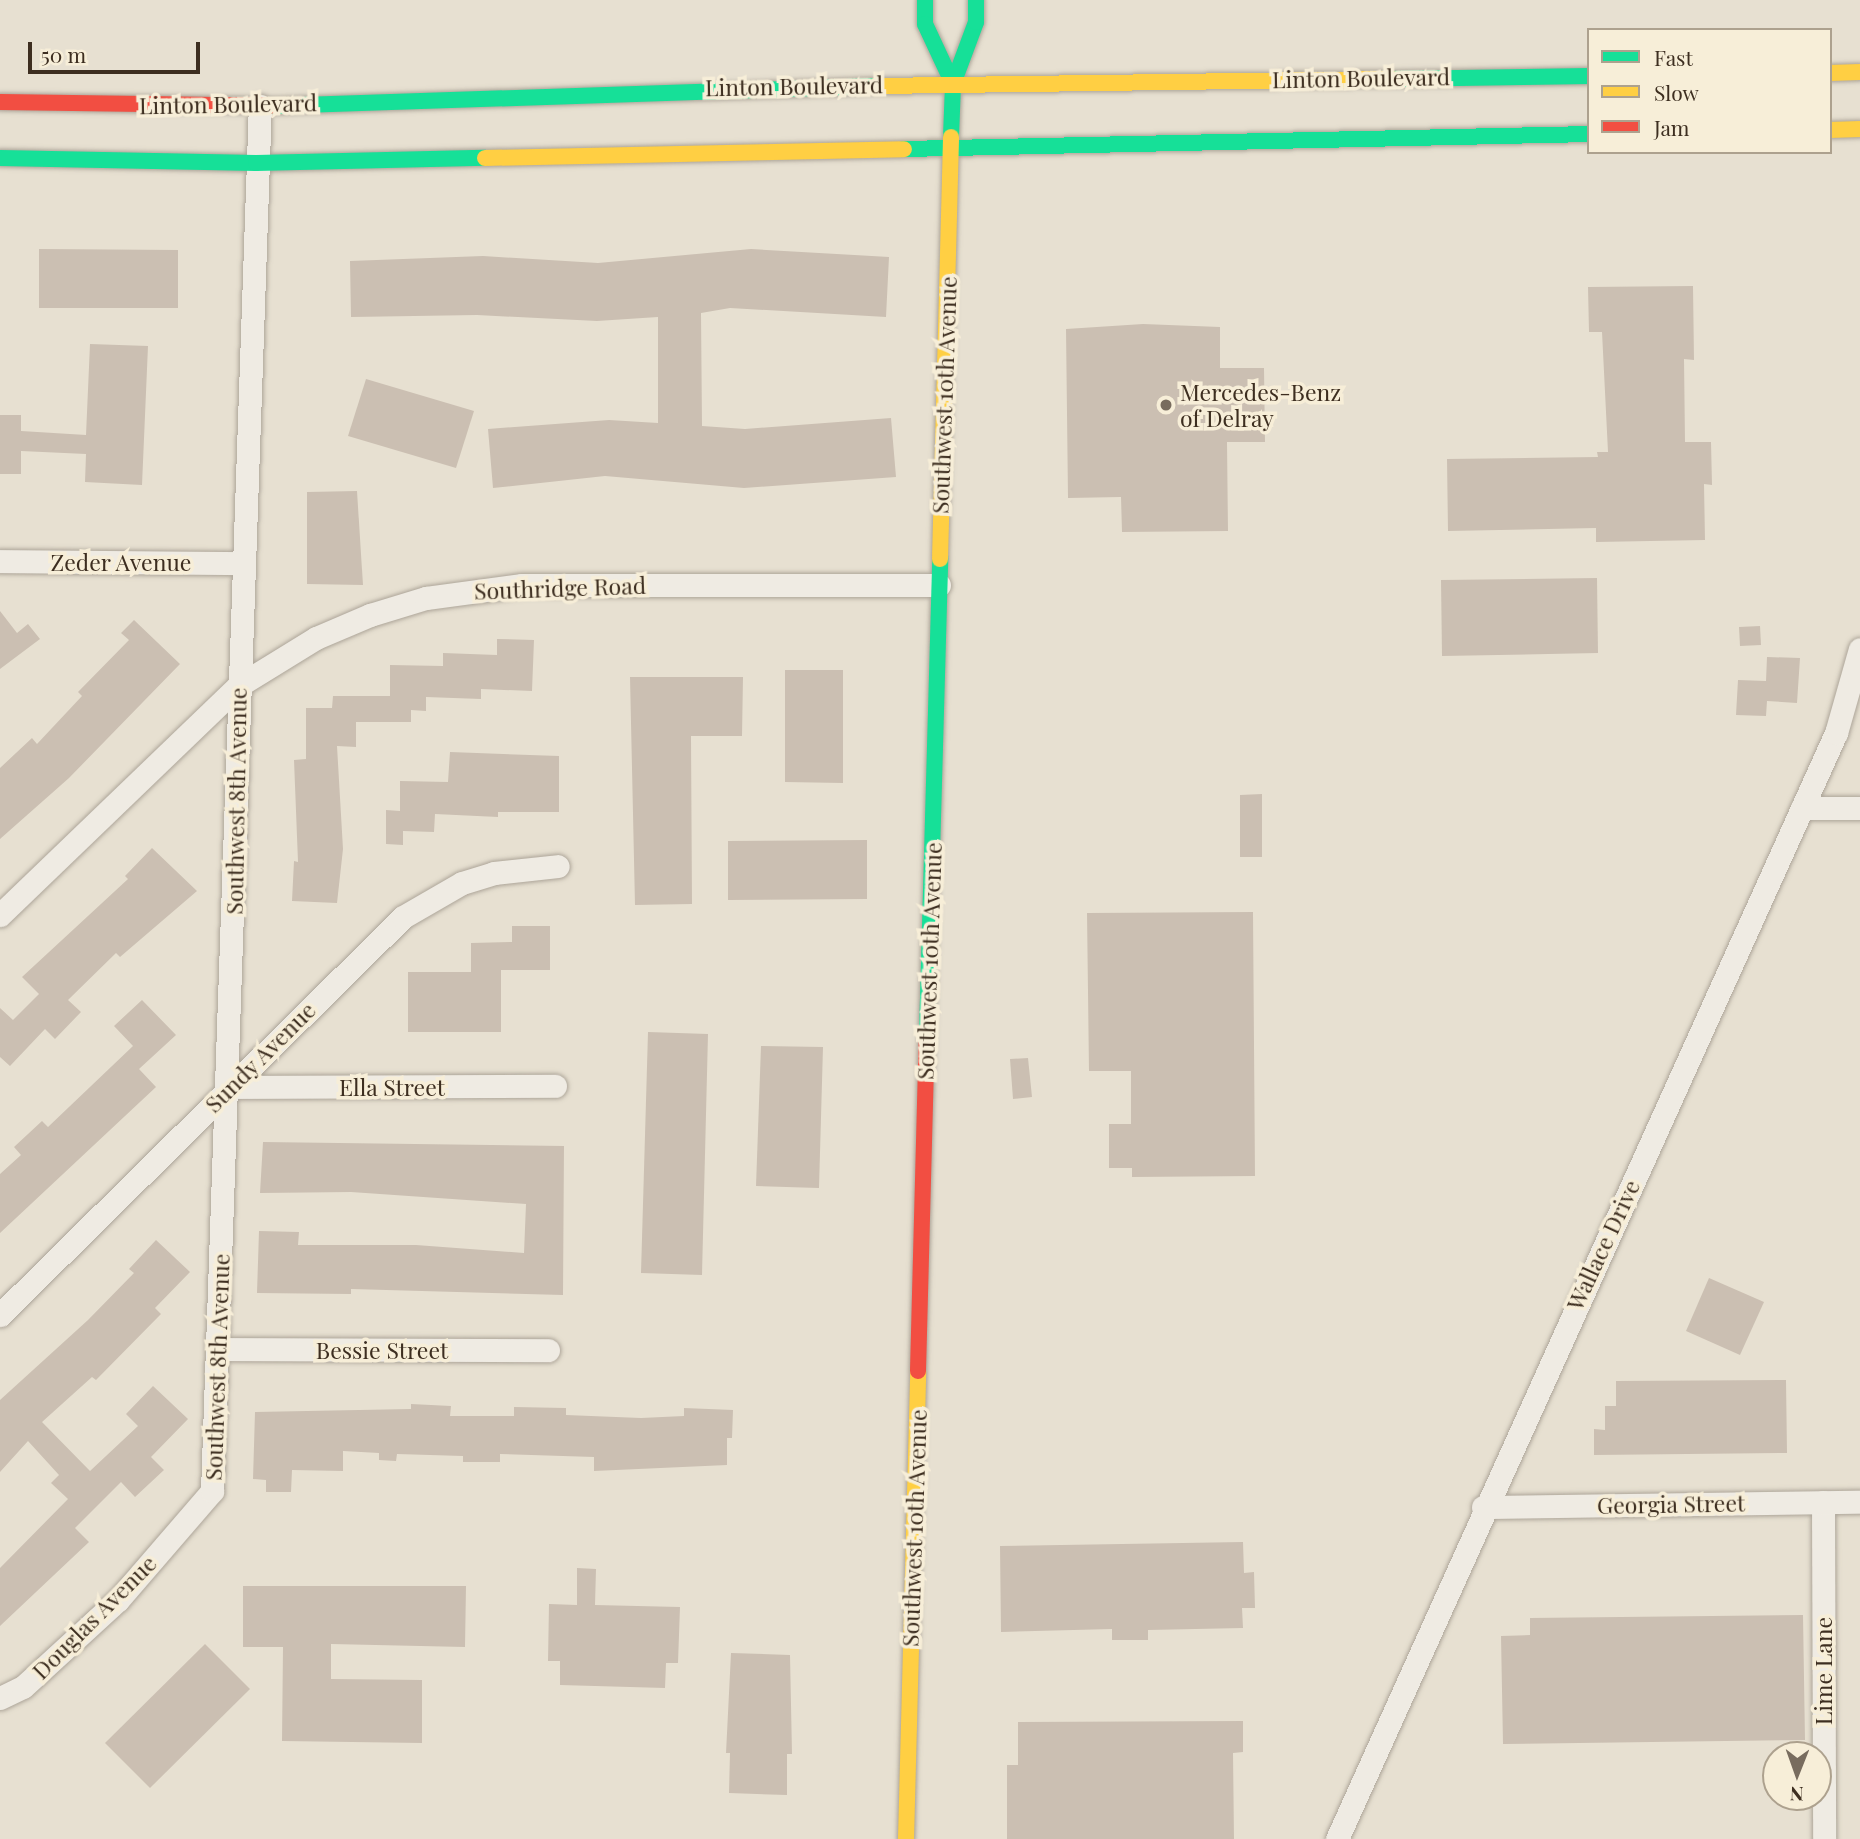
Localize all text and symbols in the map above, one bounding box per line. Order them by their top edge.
scale bar [32,28,203,72]
legend [1587,28,1832,154]
text: 50 m [41,40,86,68]
text: Fast [1654,43,1693,71]
street label: Linton Boulevard [1272,63,1450,93]
street label: Linton Boulevard [705,71,883,101]
text: Slow [1654,78,1699,106]
street label: Linton Boulevard [139,89,317,119]
text: Jam [1654,113,1690,141]
street label: Southwest 10th Avenue [926,275,962,515]
place label: Mercedes-Benz of Delray [1180,378,1341,432]
marker: Mercedes-Benz of Delray [1158,397,1174,413]
street label: Zeder Avenue [50,548,192,576]
street label: Southridge Road [474,571,646,605]
street label: Southwest 8th Avenue [220,687,252,915]
street label: Southwest 10th Avenue [911,841,947,1081]
street label: Sundy Avenue [199,996,321,1118]
street label: Ella Street [339,1073,445,1101]
street label: Wallace Drive [1561,1175,1645,1315]
street label: Southwest 8th Avenue [199,1252,235,1482]
street label: Bessie Street [316,1336,448,1364]
street label: Southwest 10th Avenue [896,1408,932,1648]
street label: Georgia Street [1597,1489,1745,1519]
street label: Douglas Avenue [26,1549,162,1685]
street label: Lime Lane [1809,1617,1837,1725]
north arrow [1762,1741,1832,1811]
text: N [1790,1782,1804,1808]

